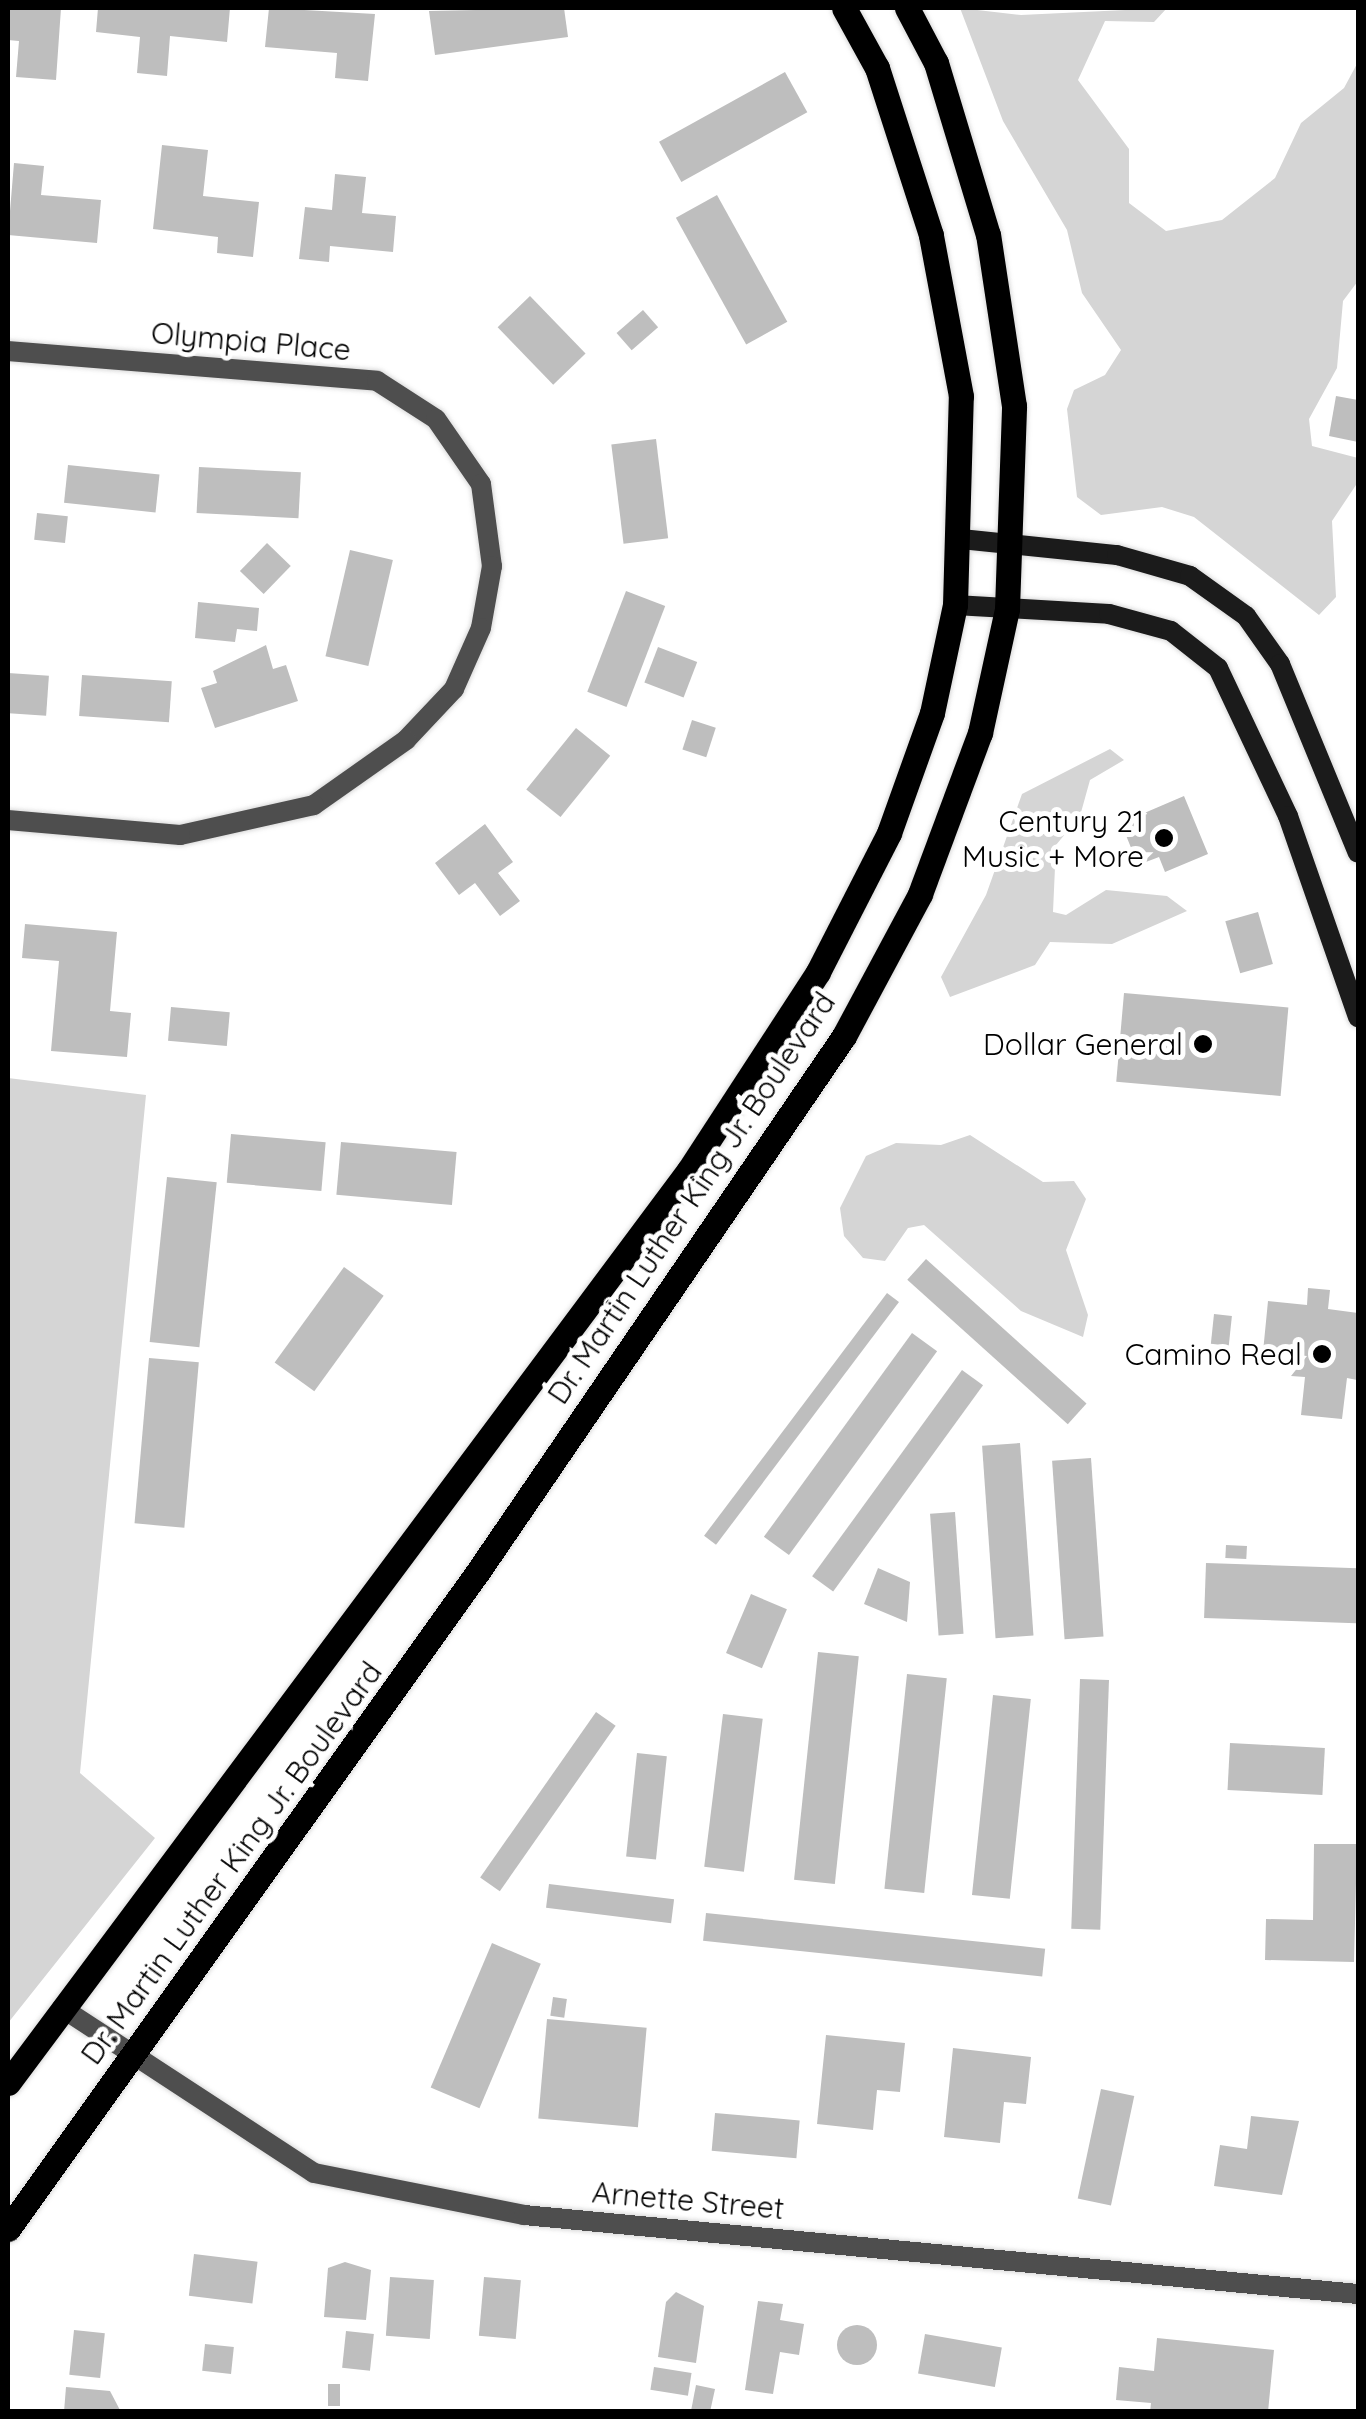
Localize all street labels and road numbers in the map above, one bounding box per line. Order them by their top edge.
street label: Olympia Place [150,314,352,368]
street label: Dr. Martin Luther King Jr. Boulevard [540,985,842,1411]
street label: Dr. Martin Luther King Jr. Boulevard [73,1655,389,2071]
street label: Arnette Street [591,2174,785,2226]

